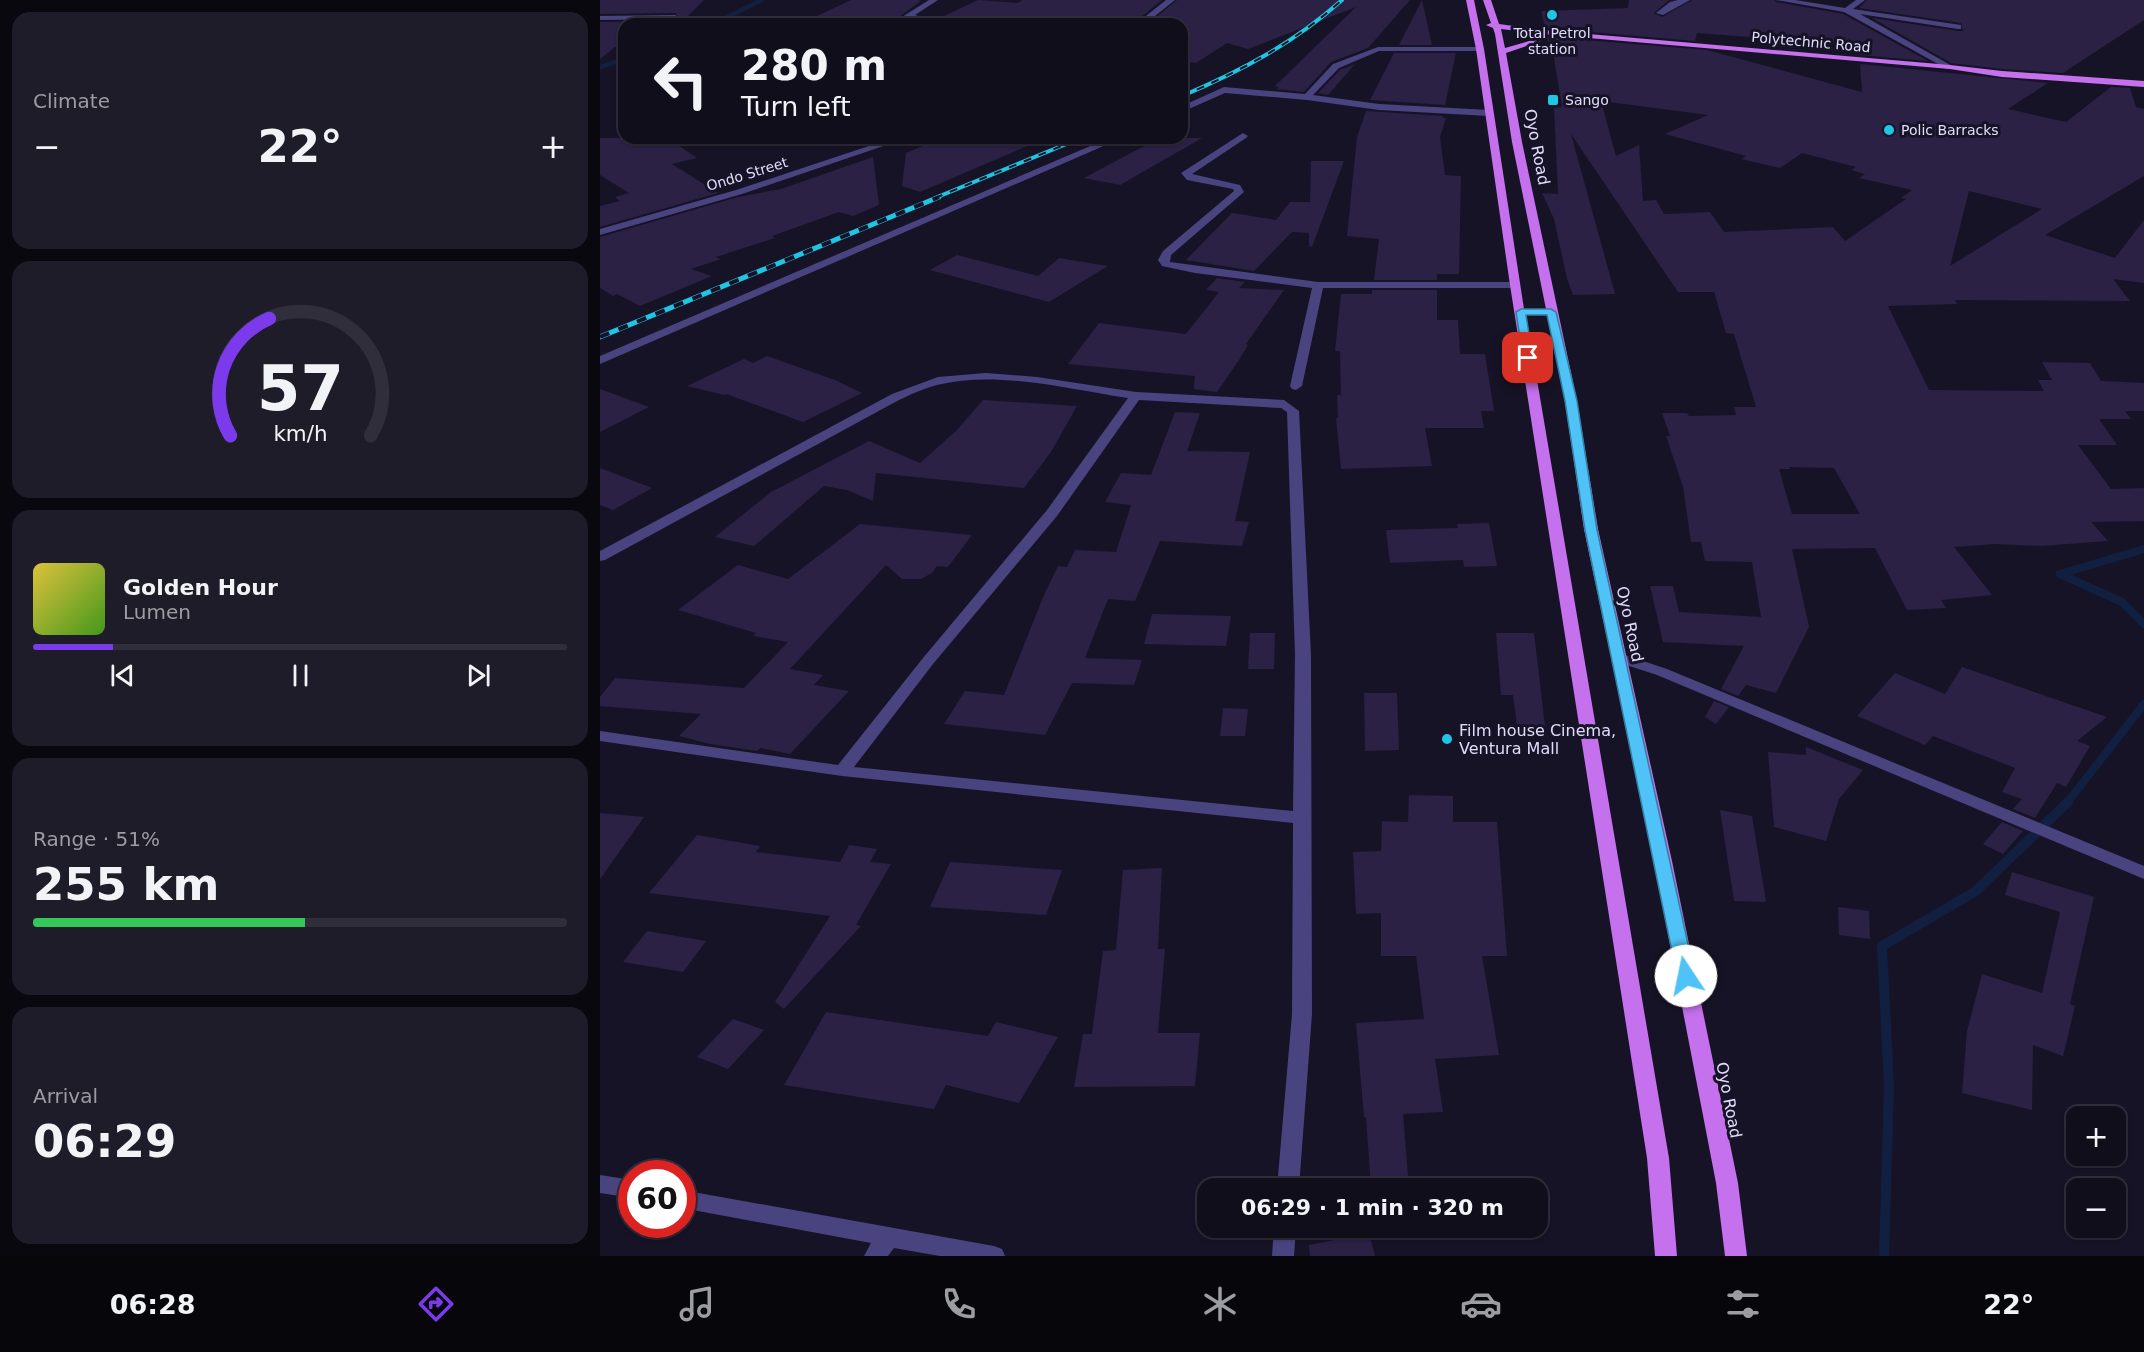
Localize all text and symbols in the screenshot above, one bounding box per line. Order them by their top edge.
marker: Total Petrol station [1545,8,1559,22]
place label: Total Petrol station [1512,25,1591,57]
street label: Polytechnic Road [1751,29,1871,55]
text: 280 m [741,41,887,90]
icon: left [642,42,720,120]
text: Climate [33,89,110,113]
text: Turn left [741,91,851,122]
place label: Sango [1565,92,1609,108]
marker: Sango [1546,93,1560,107]
street label: Oyo Road [1520,107,1554,187]
text: 22° [257,120,343,173]
place label: Polic Barracks [1901,122,1999,138]
marker: Polic Barracks [1882,123,1896,137]
text: − [33,127,61,166]
text: + [539,127,567,166]
street label: Ondo Street [704,154,790,194]
pin [1502,332,1553,383]
icon: arrive [1511,341,1544,374]
text: 57 [257,352,343,425]
text: km/h [273,422,327,447]
text: Golden Hour [123,575,278,600]
street label: Oyo Road [1613,584,1647,664]
text: Lumen [123,600,191,624]
icon: previous [106,659,139,692]
icon: pause [284,659,317,692]
icon: next [462,659,495,692]
place label: Film house Cinema, Ventura Mall [1459,721,1616,758]
marker: Film house Cinema, Ventura Mall [1440,732,1454,746]
text: Range · 51% [33,827,160,851]
text: 255 km [33,858,219,911]
position arrow [1654,944,1718,1008]
street label: Oyo Road [1712,1060,1746,1140]
text: Arrival [33,1084,98,1108]
map controls [2066,1106,2126,1238]
button: + [2066,1106,2126,1166]
text: 06:29 [33,1115,176,1168]
speed limit sign: 60 [618,1160,696,1238]
button: − [2066,1178,2126,1238]
text: 06:29 · 1 min · 320 m [1241,1195,1504,1220]
icon: directions [415,1283,457,1325]
icon: music [676,1283,718,1325]
icon: phone [938,1283,980,1325]
icon: climate [1199,1283,1241,1325]
icon: car [1460,1283,1502,1325]
icon: filters [1722,1283,1764,1325]
text: 06:28 [110,1289,196,1320]
text: 22° [1983,1289,2034,1320]

